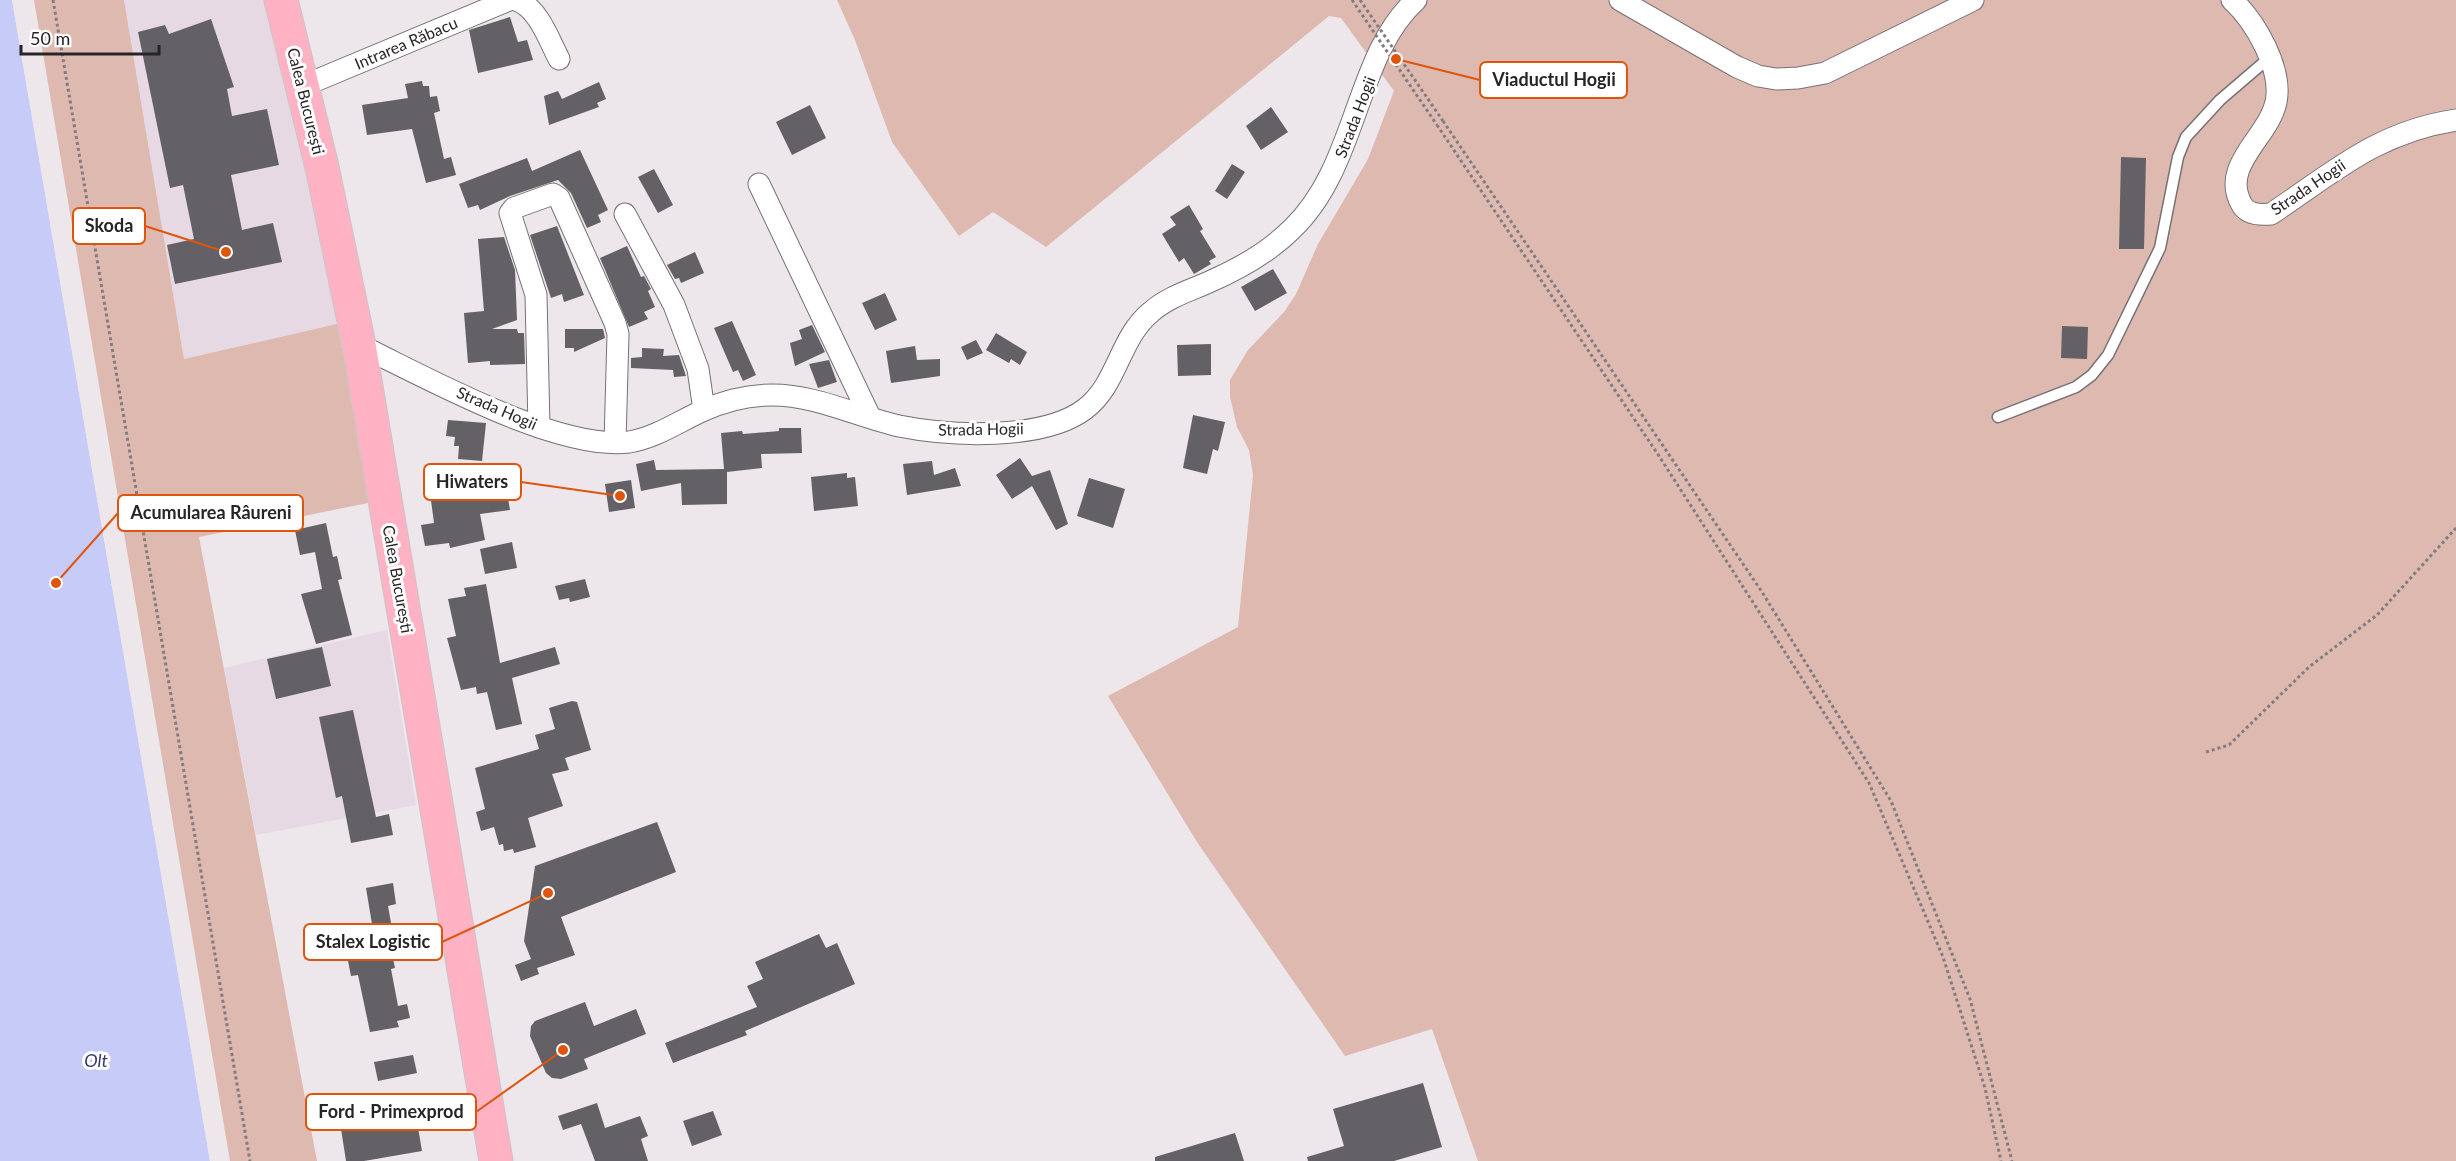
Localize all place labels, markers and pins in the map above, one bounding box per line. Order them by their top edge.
callout: Viaductul Hogii [1480,62,1627,98]
callout: Skoda [73,208,145,244]
callout: Hiwaters [424,464,521,500]
callout: Acumularea Râureni [118,495,303,531]
callout: Stalex Logistic [304,924,442,960]
callout: Ford - Primexprod [306,1094,476,1130]

